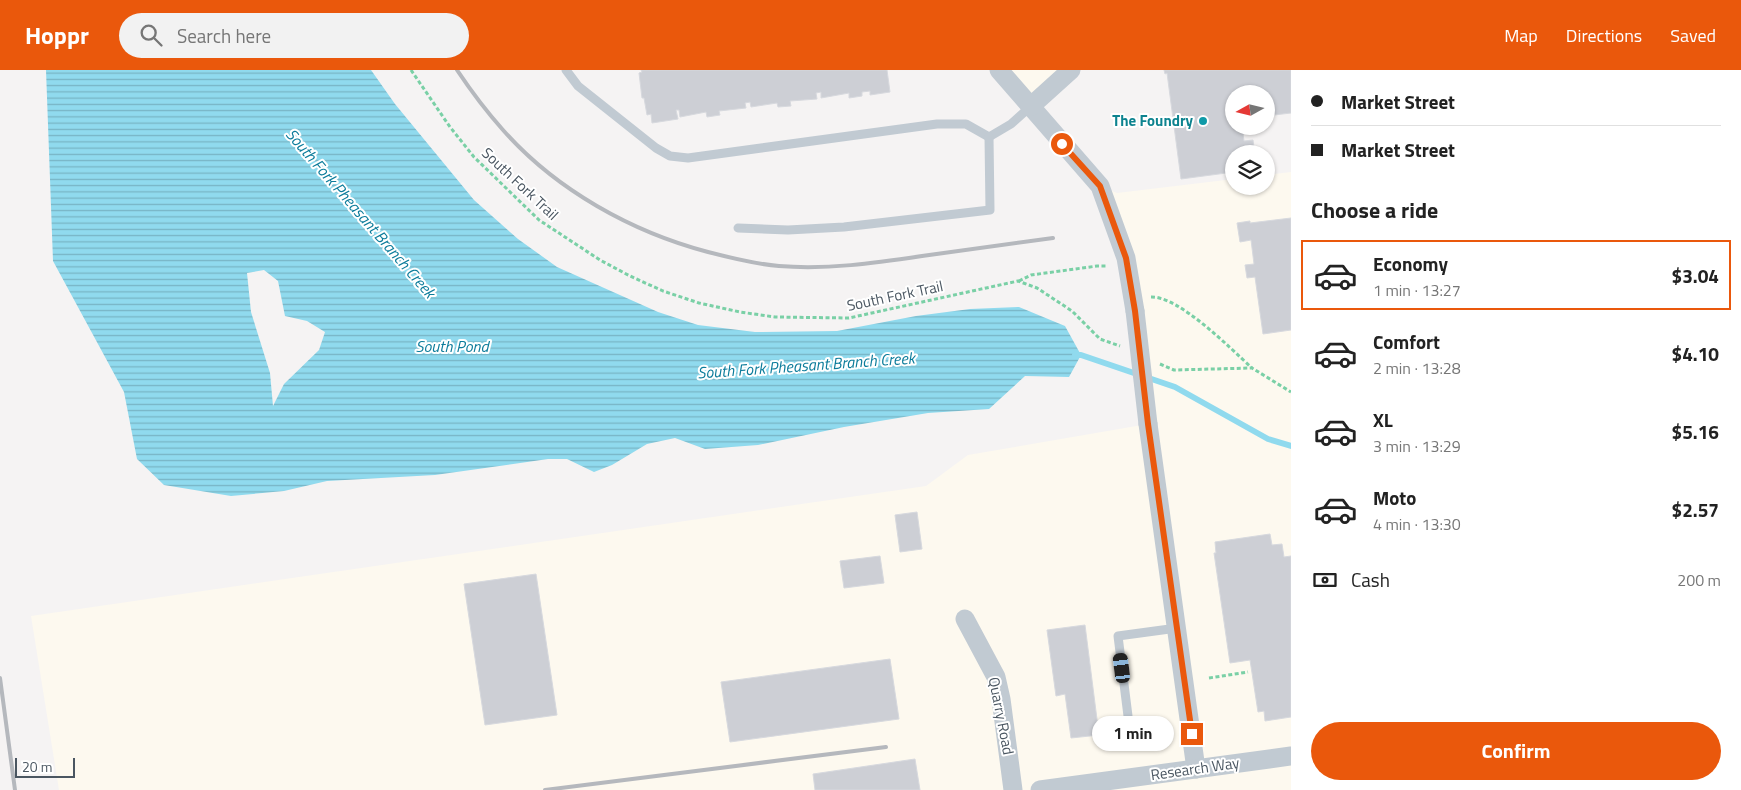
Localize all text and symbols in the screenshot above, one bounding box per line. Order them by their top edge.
search box [119,13,469,58]
text: Hoppr [25,17,89,53]
icon: search [137,21,165,49]
text: Search here [177,21,271,50]
text: Map [1504,22,1538,49]
text: Directions [1566,22,1642,49]
text: Saved [1670,22,1716,49]
north arrow [1225,85,1275,135]
map controls [1225,85,1275,195]
text: Market Street [1341,87,1455,116]
place label: The Foundry [1112,109,1193,132]
marker: The Foundry [1197,115,1209,127]
water label: South Fork Pheasant Branch Creek [280,123,443,305]
route start [1051,133,1073,155]
text: Market Street [1341,135,1455,164]
street label: South Fork Trail [477,142,564,225]
button: layers [1225,145,1275,195]
text: Choose a ride [1311,193,1438,227]
text: Economy [1373,249,1448,278]
icon: car [1313,253,1358,298]
text: $3.04 [1672,261,1719,290]
street label: South Fork Trail [845,274,945,317]
text: 1 min · 13:27 [1373,278,1461,302]
text: Comfort [1373,327,1440,356]
icon: car [1313,331,1358,376]
water label: South Pond [415,334,491,358]
text: $4.10 [1672,339,1719,368]
water label: South Fork Pheasant Branch Creek [696,345,917,385]
text: 2 min · 13:28 [1373,356,1461,380]
text: XL [1373,405,1393,434]
icon: car [1313,409,1358,454]
text: $5.16 [1672,417,1719,446]
text: 3 min · 13:29 [1373,434,1461,458]
text: Moto [1373,483,1416,512]
icon: car [1313,487,1358,532]
text: $2.57 [1672,495,1719,524]
text: 4 min · 13:30 [1373,512,1461,536]
text: Cash [1351,565,1390,594]
icon: cash [1311,566,1339,594]
text: 200 m [1677,568,1721,592]
car [1112,652,1131,684]
street label: Quarry Road [983,675,1020,757]
callout: 1 min [1092,716,1174,752]
text: 1 min [1114,721,1152,745]
button: Confirm [1311,722,1721,780]
route end [1181,723,1203,745]
street label: Research Way [1149,751,1241,786]
scale bar [15,755,75,778]
text: 20 m [22,756,52,777]

